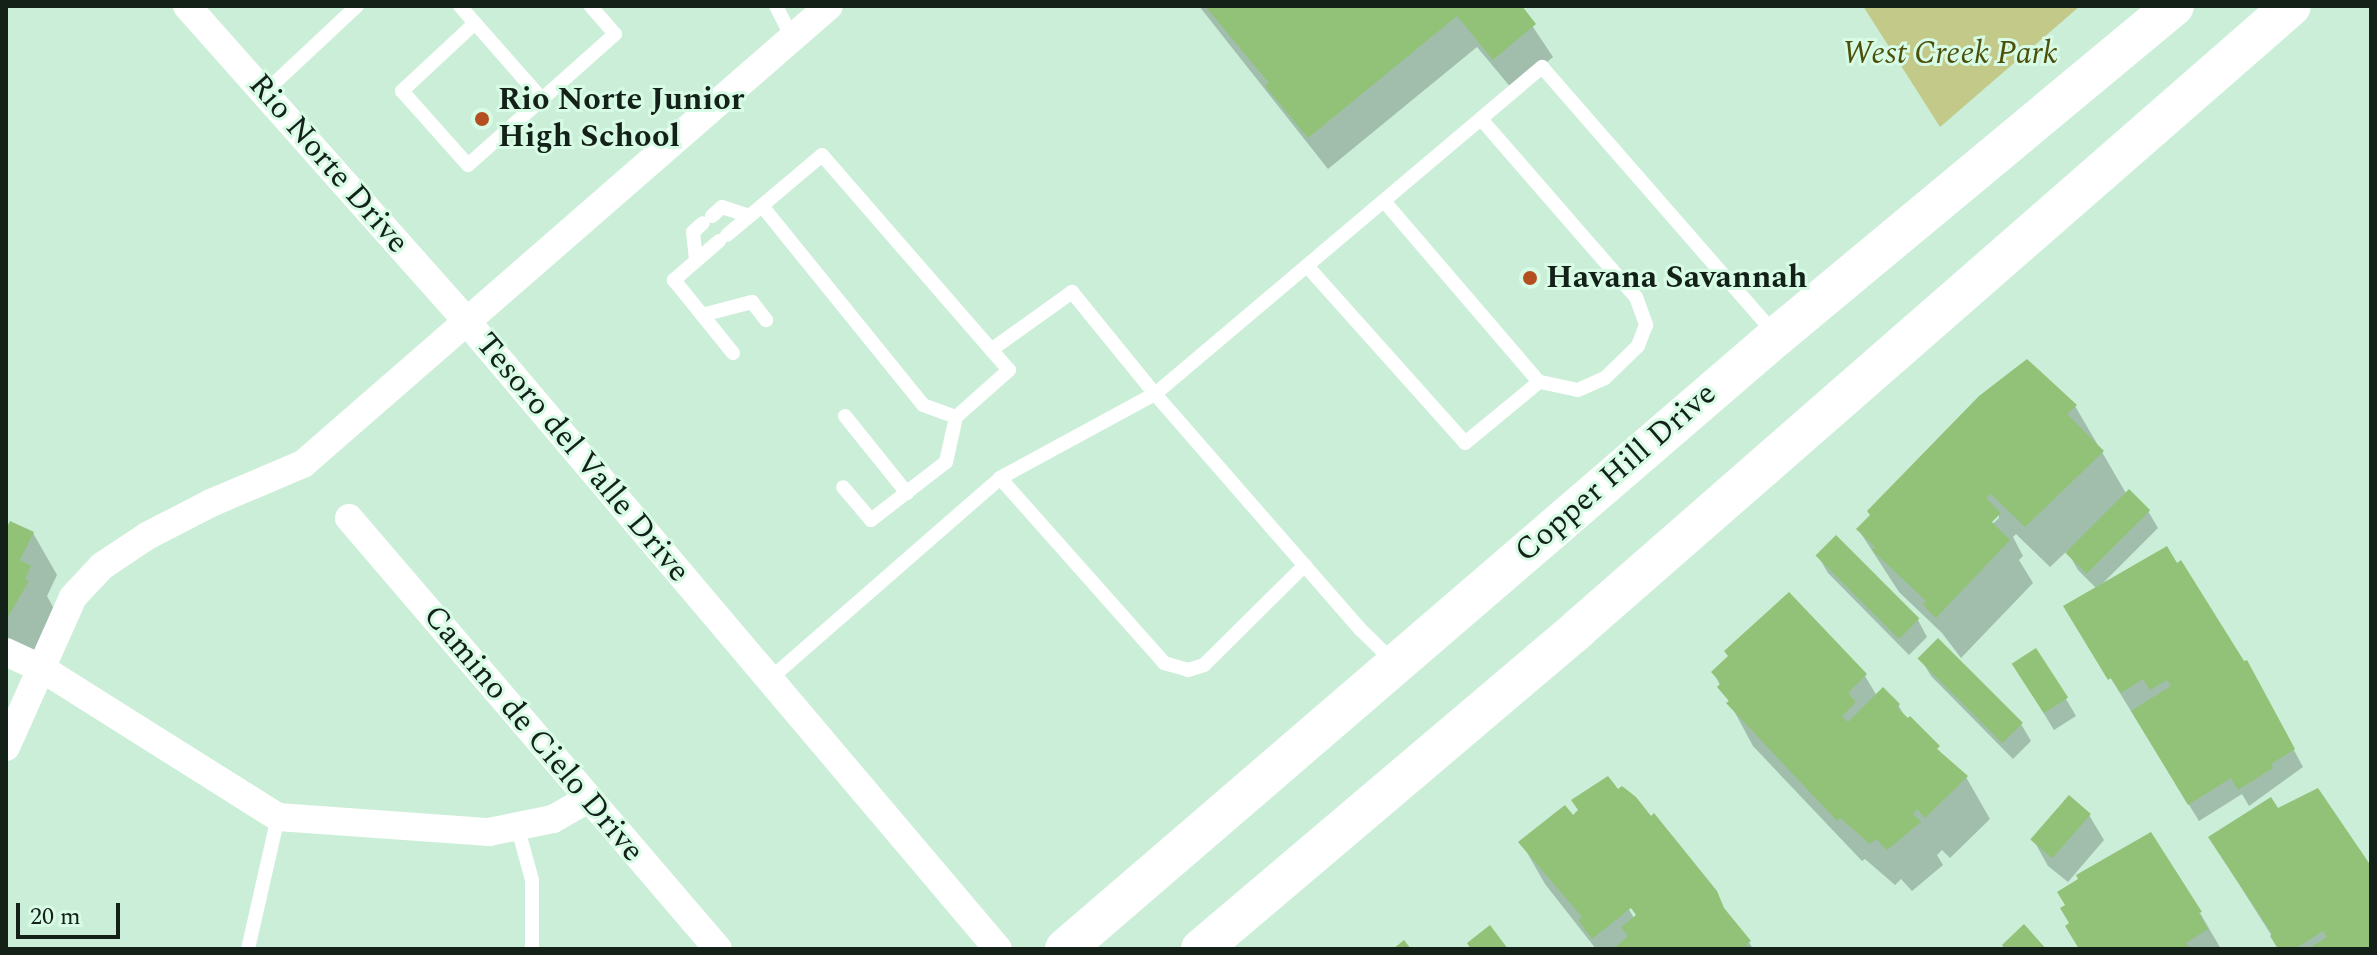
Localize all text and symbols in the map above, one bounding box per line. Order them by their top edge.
park label: West Creek Park [1842,35,2058,73]
street label: Rio Norte Drive [240,66,416,262]
place label: Rio Norte Junior High School [498,82,744,157]
marker: Rio Norte Junior High School [473,110,491,128]
place label: Havana Savannah [1546,259,1808,297]
marker: Havana Savannah [1521,269,1539,287]
street label: Tesoro del Valle Drive [467,326,697,590]
street label: Copper Hill Drive [1507,375,1725,571]
street label: Camino de Cielo Drive [414,598,652,870]
scale bar [20,887,124,937]
text: 20 m [30,899,81,935]

